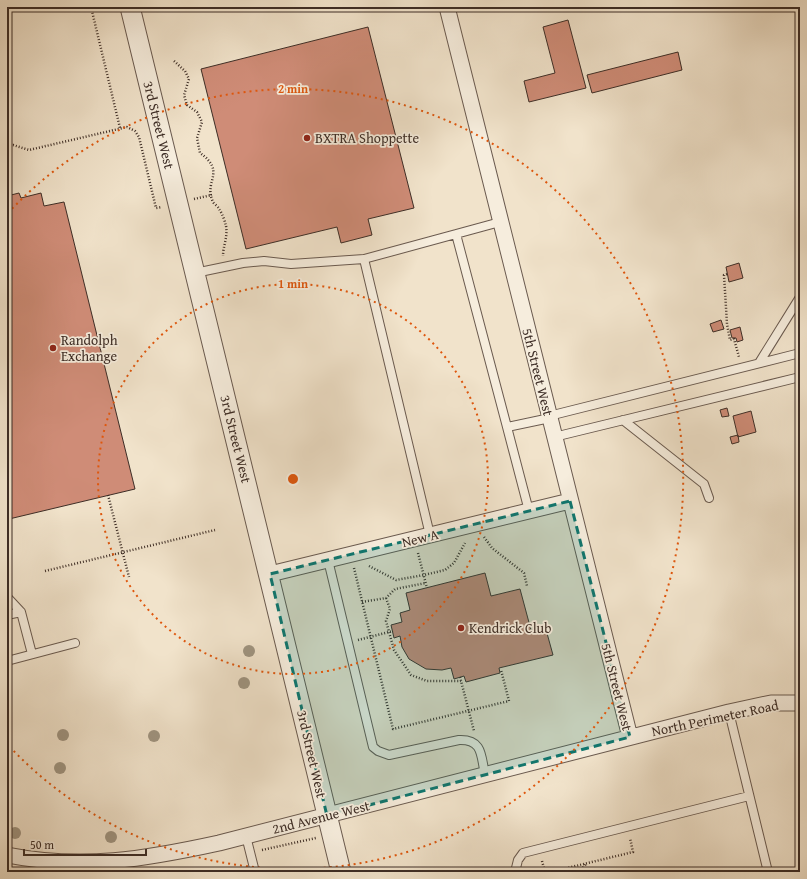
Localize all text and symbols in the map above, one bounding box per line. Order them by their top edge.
street label: 3rd Street West [138,79,180,171]
text: 2 min [278,80,308,97]
place label: BXTRA Shoppette [315,128,420,148]
marker: BXTRA Shoppette [302,133,312,143]
text: 1 min [278,275,308,292]
street label: 5th Street West [517,326,559,418]
place label: Randolph Exchange [61,330,118,366]
marker: Randolph Exchange [48,343,58,353]
street label: 3rd Street West [215,393,257,485]
centre of rings [286,472,300,486]
street label: New A [400,524,441,552]
place label: Kendrick Club [469,618,551,638]
marker: Kendrick Club [456,623,466,633]
street label: 5th Street West [596,641,638,733]
street label: North Perimeter Road [650,695,781,741]
street label: 3rd Street West [292,708,332,800]
street label: 2nd Avenue West [270,795,372,839]
scale bar [24,831,146,857]
text: 50 m [30,836,54,853]

